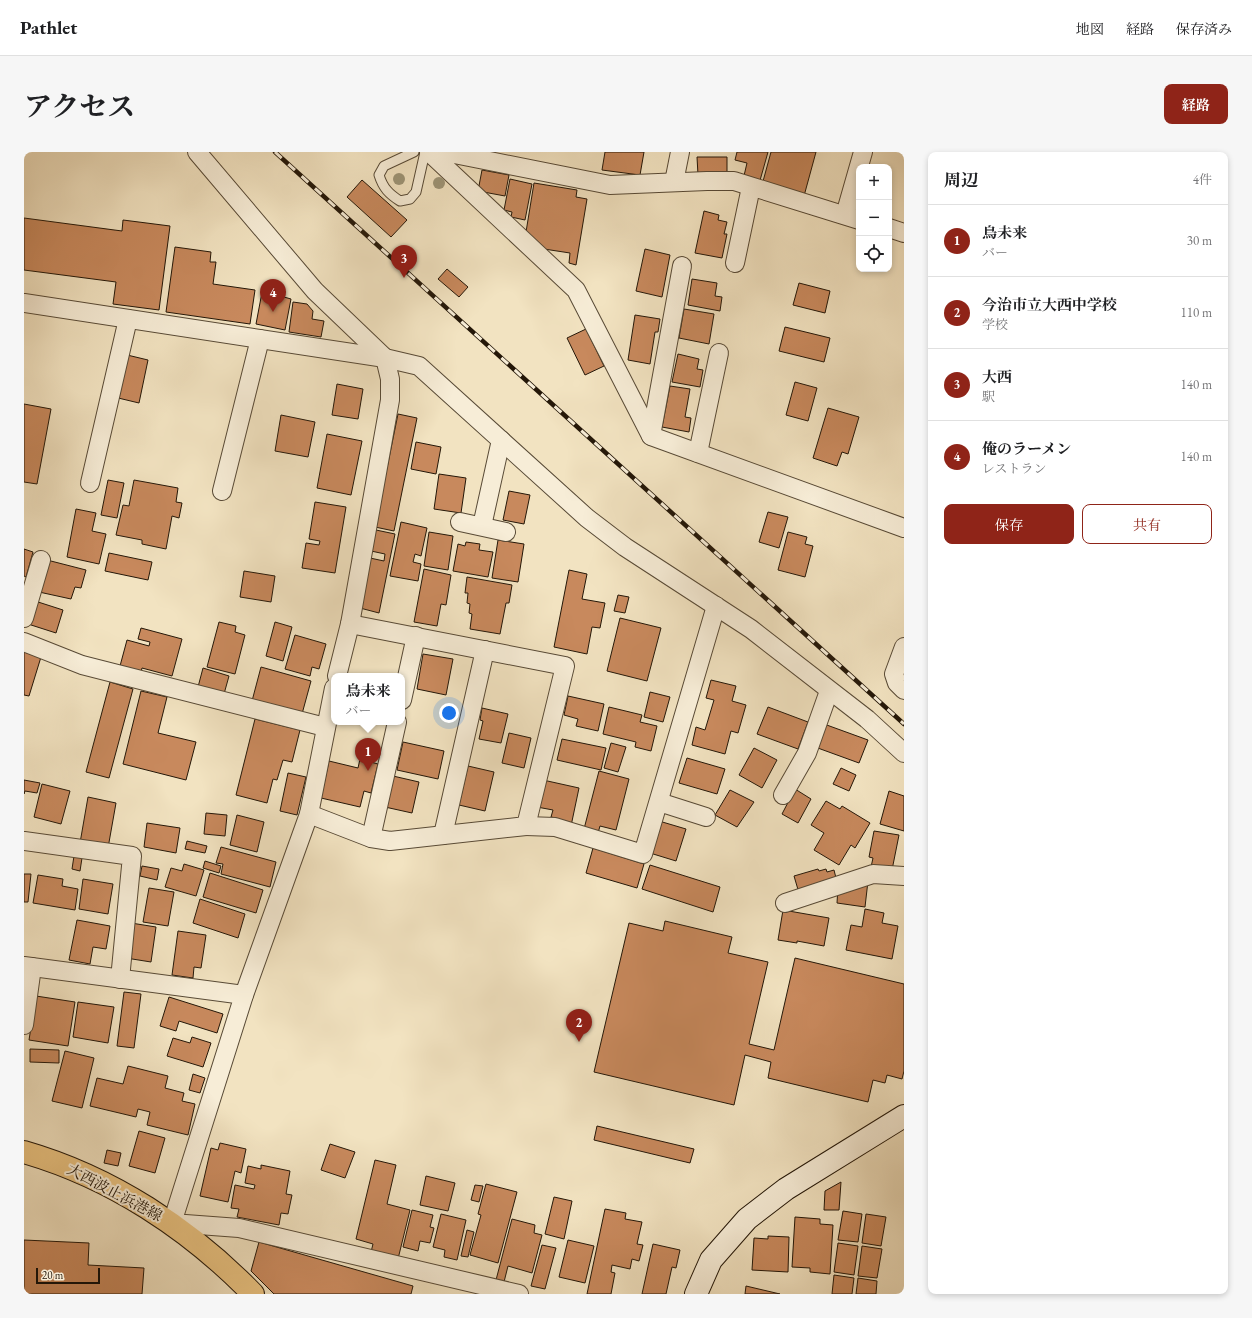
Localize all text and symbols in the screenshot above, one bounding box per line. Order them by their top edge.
text: Pathlet [20,15,77,40]
text: 地図 [1076,20,1104,38]
text: 経路 [1126,20,1154,38]
text: 保存済み [1176,20,1232,38]
button: 経路 [1164,84,1228,124]
text: アクセス [24,88,135,124]
map controls [856,164,892,272]
button: + [856,164,892,200]
text: 周辺 [944,169,978,191]
text: 4件 [1193,171,1212,188]
button: − [856,200,892,236]
text: 鳥未来 [982,223,1027,242]
text: 1 [954,232,960,249]
text: 30 m [1187,232,1212,249]
button: locate [856,236,892,272]
text: バー [982,244,1008,261]
pin: 3 [391,245,417,278]
pin: 4 [260,279,286,312]
text: 今治市立大西中学校 [982,295,1117,314]
text: 2 [954,304,960,321]
text: 110 m [1181,304,1212,321]
text: 学校 [982,316,1008,333]
text: 大西 [982,367,1012,386]
text: 3 [954,376,960,393]
text: 140 m [1181,376,1212,393]
text: 駅 [982,388,995,405]
text: 俺のラーメン [982,439,1071,458]
text: 4 [954,448,960,465]
text: 140 m [1181,448,1212,465]
text: レストラン [982,460,1047,477]
button: 保存 [944,504,1074,544]
button: 共有 [1082,504,1212,544]
popup [331,673,405,725]
text: 鳥未来 [345,681,391,700]
text: バー [345,702,372,719]
your location [439,703,459,723]
pin: 1 [355,738,381,771]
pin: 2 [566,1009,592,1042]
street label: 大西波止浜港線 [64,1159,166,1225]
scale bar [36,1266,100,1285]
text: 20 m [42,1268,63,1282]

